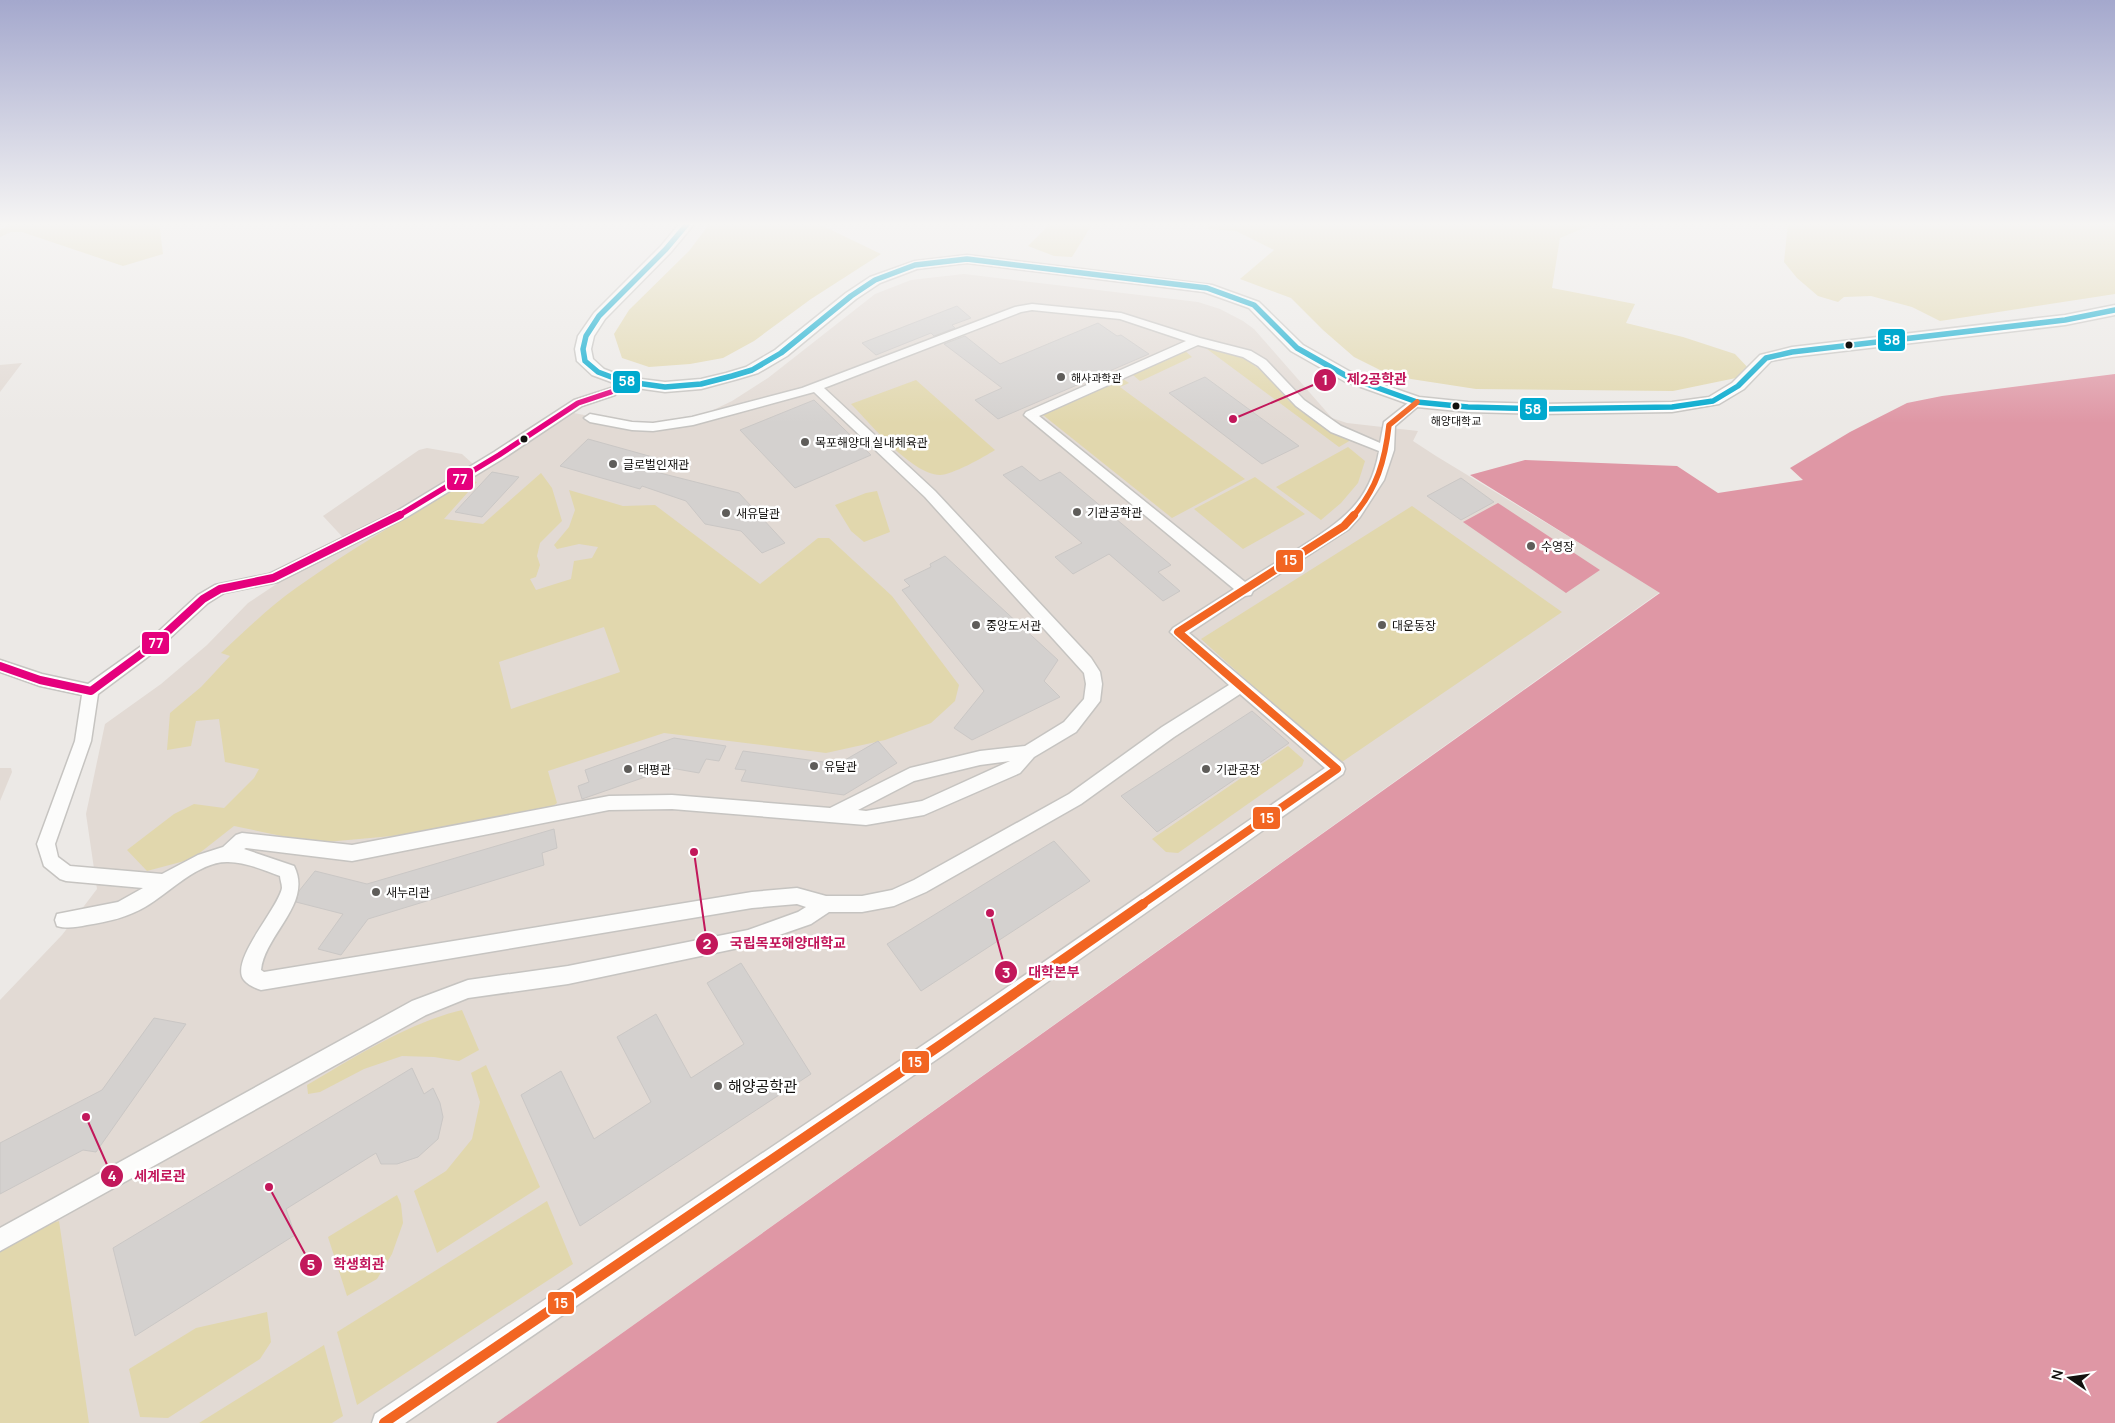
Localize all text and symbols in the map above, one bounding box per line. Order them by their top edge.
line badge: 58 [1877,328,1906,352]
text: 58 [1884,330,1900,349]
unlabelled marker [1844,340,1854,350]
callout: 제2공학관 [1312,365,1417,394]
text: 1 [1322,369,1328,390]
text: 제2공학관 [1347,369,1407,388]
line badge: 58 [612,370,641,394]
place label: 해사과학관 [1071,370,1122,385]
text: 58 [619,371,635,390]
marker: 해사과학관 [1055,371,1067,383]
line badge: 58 [1519,397,1548,421]
text: 58 [1525,399,1541,418]
marker: 해양대학교 [1451,401,1461,411]
place label: 해양대학교 [1431,413,1481,428]
unlabelled marker [519,434,529,444]
place label: 목포해양대 실내체육관 [815,434,928,451]
marker: 목포해양대 실내체육관 [799,436,811,448]
place label: 글로벌인재관 [623,456,689,473]
marker: 글로벌인재관 [607,458,619,470]
line badge: 77 [446,467,474,491]
text: 77 [452,469,468,488]
place label: 기관공학관 [1087,504,1142,521]
place label: 새유달관 [736,505,780,522]
marker: 기관공학관 [1071,506,1083,518]
marker: 새유달관 [720,507,732,519]
place label: 수영장 [1541,538,1574,555]
marker: 수영장 [1525,540,1537,552]
line badge: 15 [1275,549,1304,573]
text: 15 [1283,550,1297,569]
place label: 중앙도서관 [986,617,1041,634]
place label: 대운동장 [1392,617,1436,634]
marker: 중앙도서관 [970,619,982,631]
marker: 대운동장 [1376,619,1388,631]
line badge: 77 [141,631,170,655]
text: 77 [148,633,164,652]
place label: 유달관 [824,758,857,775]
marker: 유달관 [808,760,820,772]
place label: 태평관 [638,761,671,778]
place label: 기관공장 [1216,761,1260,778]
marker: 태평관 [622,763,634,775]
marker: 기관공장 [1200,763,1212,775]
line badge: 15 [1252,806,1281,830]
text: 15 [1260,808,1274,827]
place label: 새누리관 [386,884,430,901]
marker: 새누리관 [370,886,382,898]
callout: 국립목포해양대학교 [695,929,856,958]
text: 2 [703,933,712,954]
text: 국립목포해양대학교 [730,933,846,952]
callout: 대학본부 [993,958,1090,987]
text: 3 [1002,962,1010,983]
text: 대학본부 [1028,962,1080,981]
line badge: 15 [901,1050,930,1074]
text: 15 [908,1052,922,1071]
place label: 해양공학관 [728,1076,797,1097]
marker: 해양공학관 [712,1080,724,1092]
callout: 세계로관 [99,1161,196,1190]
text: 4 [107,1165,117,1186]
text: 세계로관 [134,1166,186,1185]
callout: 학생회관 [298,1250,395,1279]
text: 5 [307,1254,316,1275]
text: 학생회관 [333,1254,385,1273]
line badge: 15 [547,1291,575,1315]
text: 15 [554,1293,568,1312]
north arrow [2045,1353,2095,1403]
text: N [2046,1368,2067,1382]

